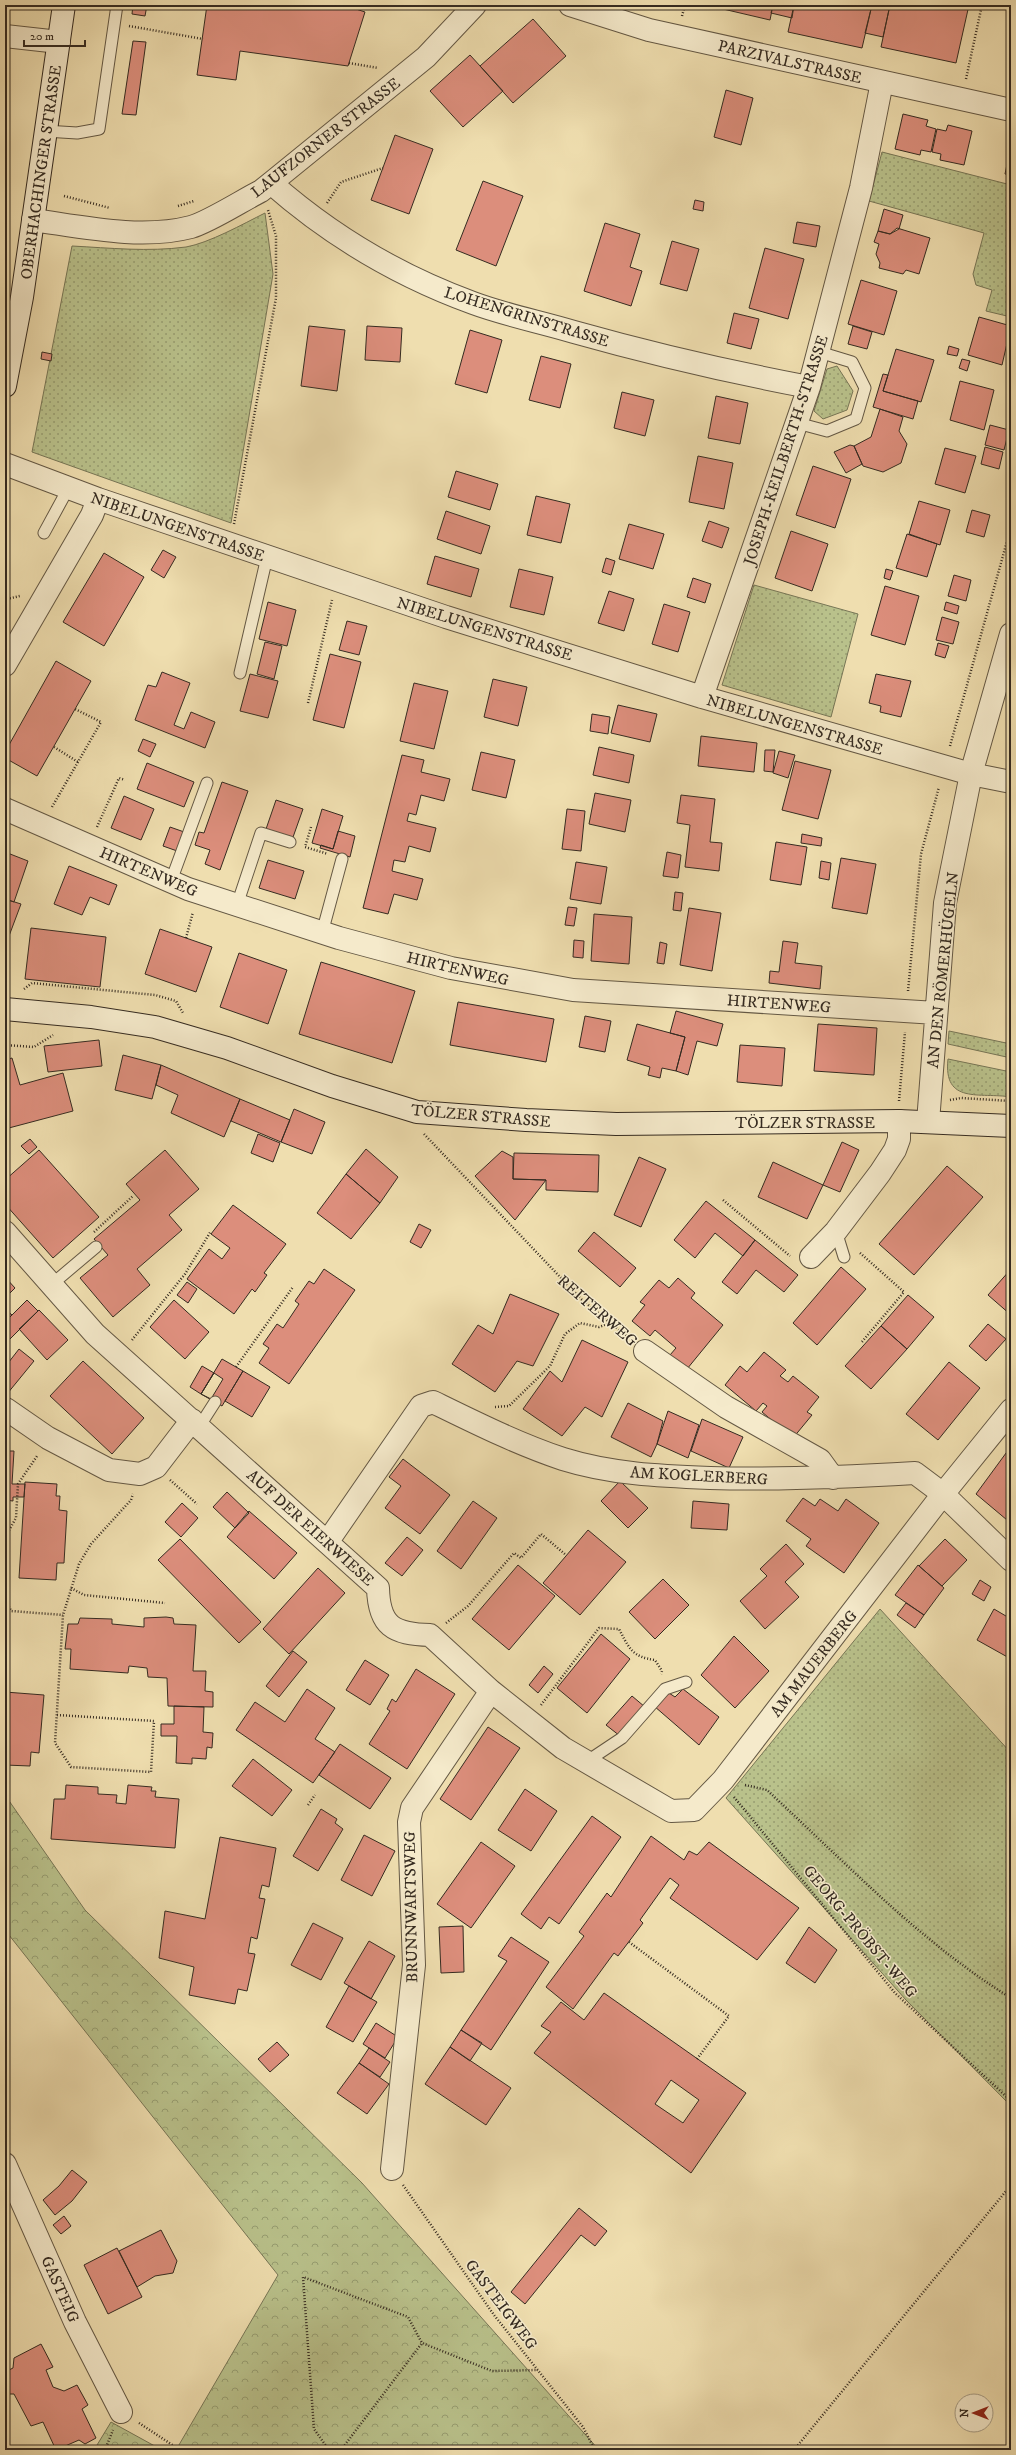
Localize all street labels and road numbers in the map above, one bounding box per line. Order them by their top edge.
street label: PARZIVALSTRASSE [716,36,864,88]
street label: OBERHACHINGER STRASSE [16,64,66,281]
street label: LAUFZORNER STRASSE [247,73,404,202]
street label: LOHENGRINSTRASSE [442,282,612,352]
street label: JOSEPH-KEILBERTH-STRASSE [739,333,833,570]
street label: NIBELUNGENSTRASSE [88,488,267,566]
street label: NIBELUNGENSTRASSE [394,593,575,665]
street label: NIBELUNGENSTRASSE [704,690,885,760]
street label: HIRTENWEG [97,842,201,902]
street label: AN DEN RÖMERHÜGELN [923,871,963,1069]
street label: HIRTENWEG [405,947,511,990]
street label: HIRTENWEG [726,990,832,1018]
street label: TÖLZER STRASSE [410,1100,551,1132]
street label: TÖLZER STRASSE [735,1113,875,1133]
street label: REITERWEG [553,1271,641,1351]
street label: AM KOGLERBERG [629,1462,769,1490]
street label: AUF DER EIERWIESE [243,1465,378,1590]
street label: AM MAUERBERG [766,1606,862,1721]
street label: BRUNNWARTSWEG [400,1831,422,1983]
street label: GEORG-PRÖBST-WEG [799,1861,922,2002]
street label: GASTEIG [37,2253,84,2326]
street label: GASTEIGWEG [461,2255,542,2354]

